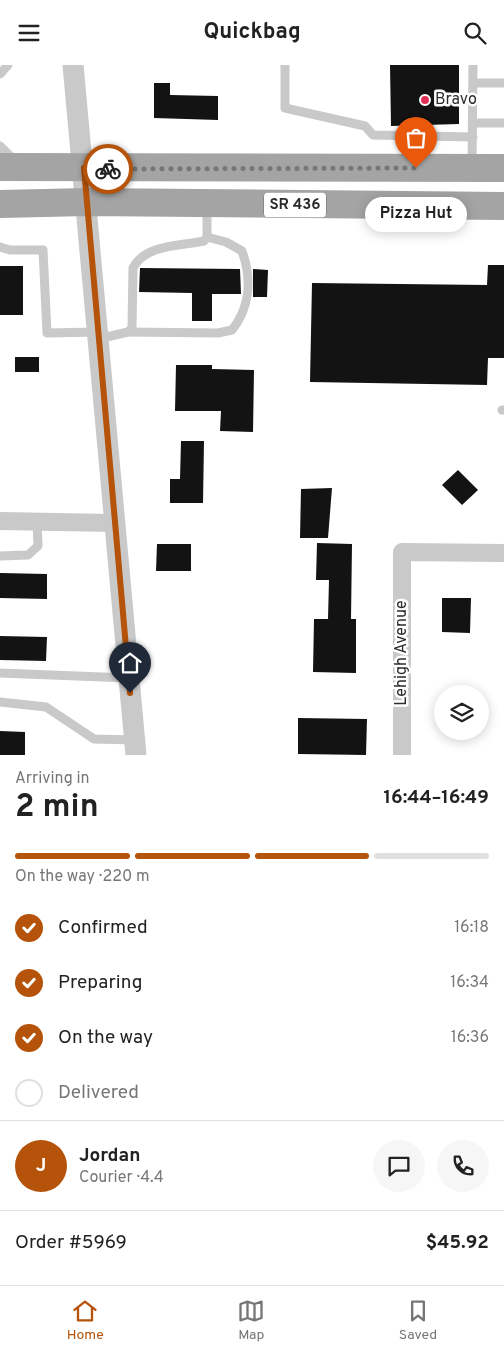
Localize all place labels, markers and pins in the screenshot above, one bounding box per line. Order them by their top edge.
place label: Bravo [435,90,477,110]
marker: Bravo [419,94,431,106]
pin [395,117,437,168]
callout: Pizza Hut [365,198,467,233]
pin [109,642,151,693]

